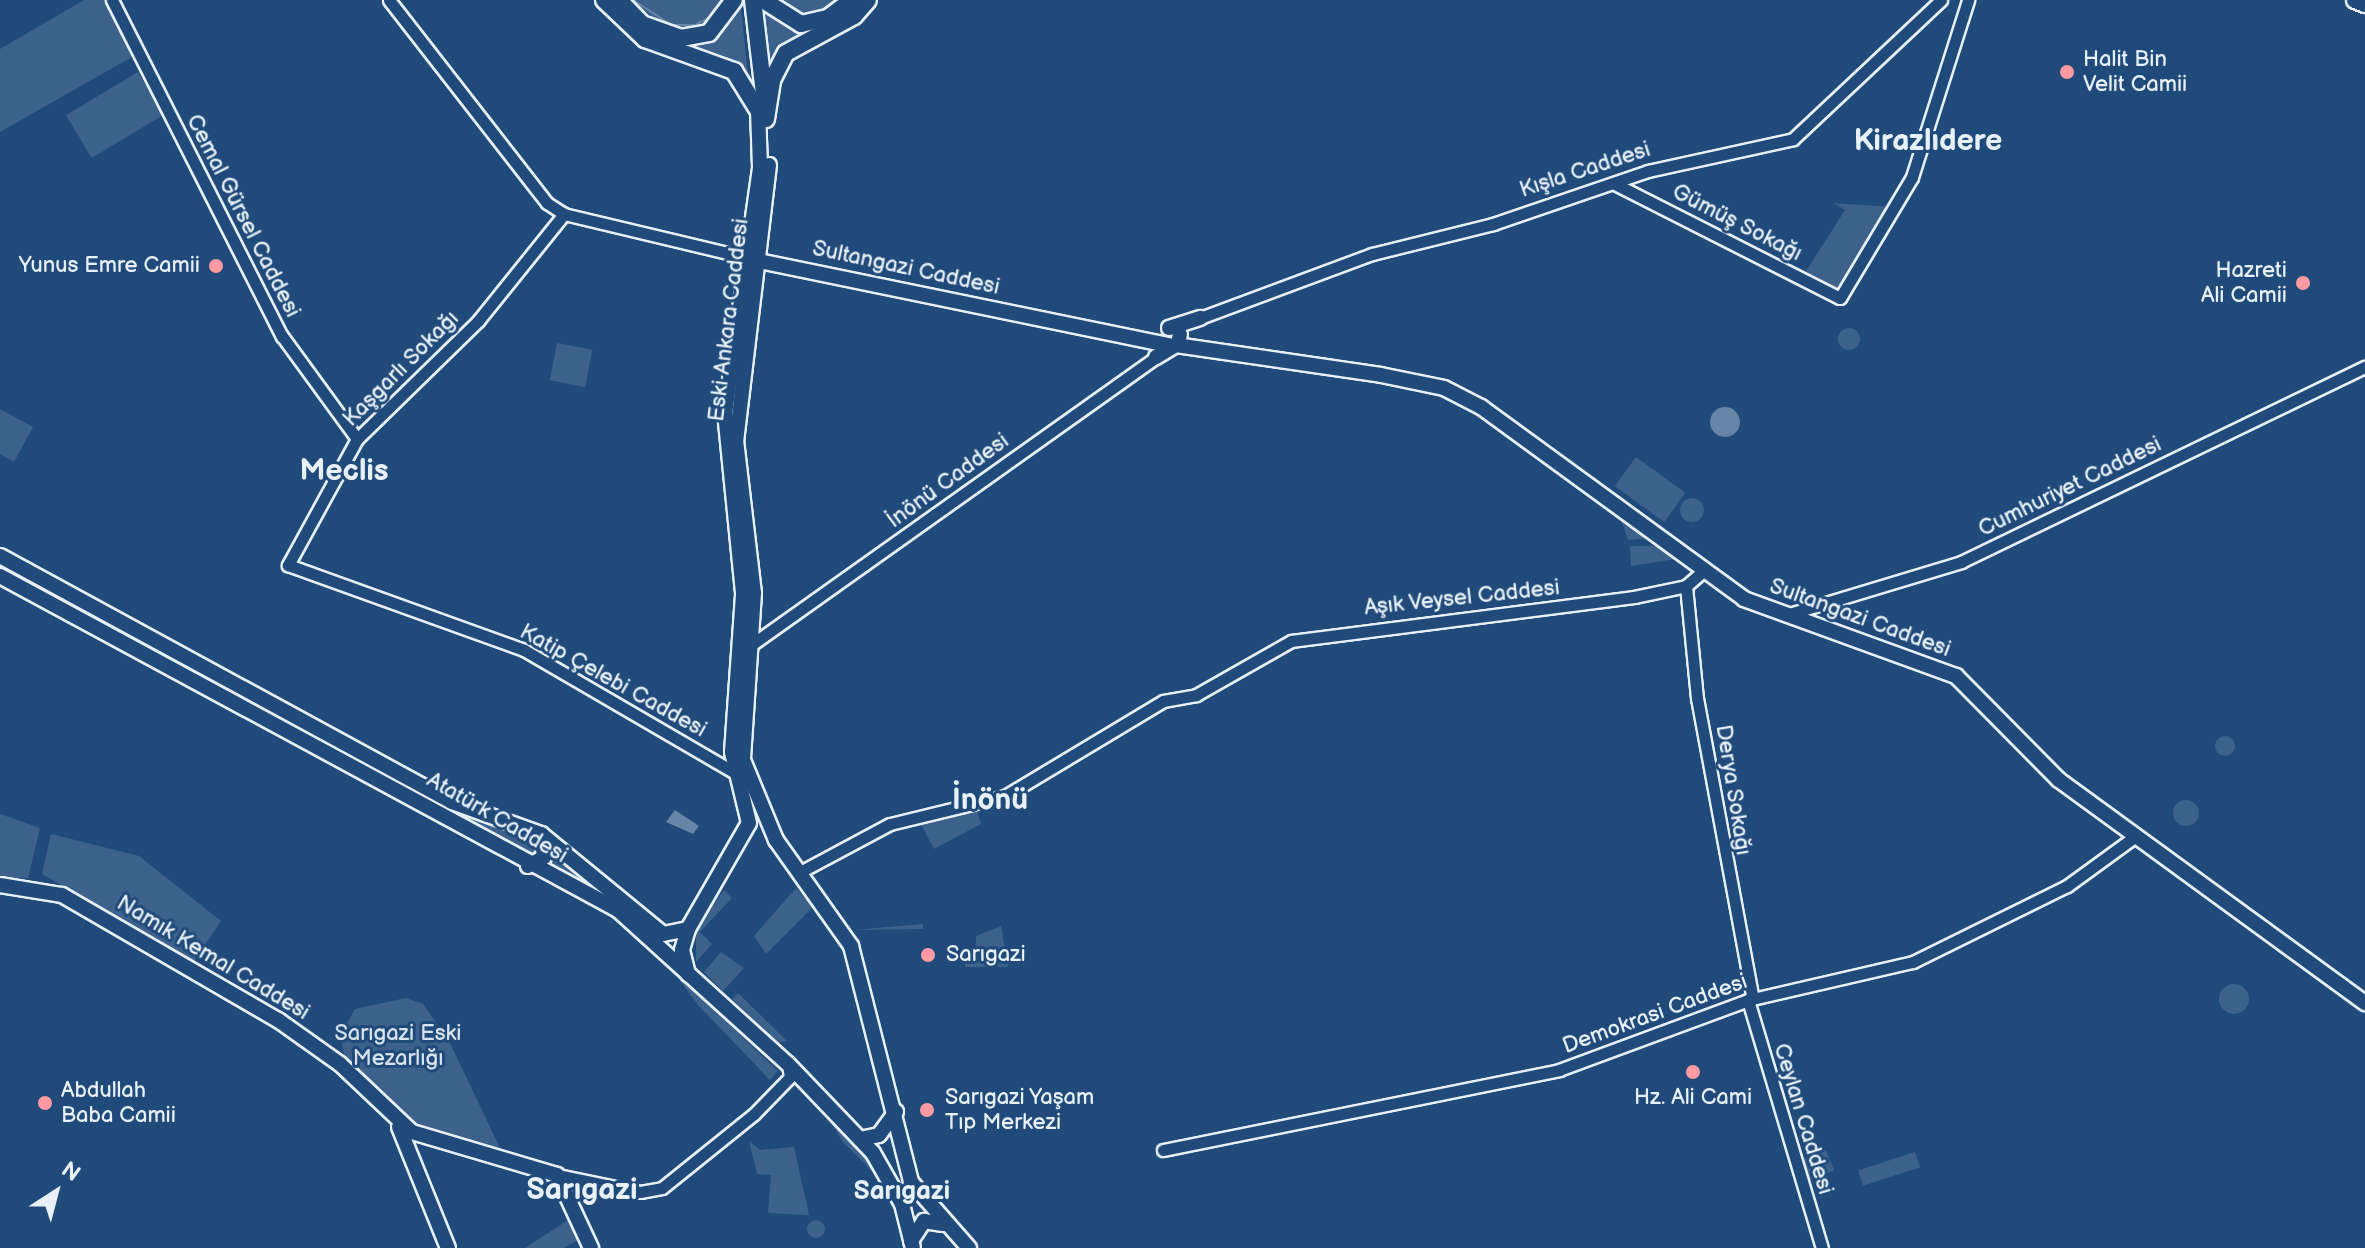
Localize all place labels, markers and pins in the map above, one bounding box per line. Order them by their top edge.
place label: Halit Bin Velit Camii [2083,46,2187,98]
marker: Halit Bin Velit Camii [2058,63,2076,81]
place label: Yunus Emre Camii [19,253,200,279]
marker: Yunus Emre Camii [207,257,225,275]
place label: Hazreti Ali Camii [2201,257,2287,308]
marker: Hazreti Ali Camii [2294,274,2312,292]
place label: Sarıgazi [946,942,1026,968]
marker: Sarıgazi [917,944,939,966]
marker: Hz. Ali Cami [1684,1063,1702,1081]
place label: Abdullah Baba Camii [61,1077,176,1128]
place label: Sarıgazi Yaşam Tıp Merkezi [945,1084,1096,1136]
place label: Hz. Ali Cami [1634,1085,1752,1111]
marker: Abdullah Baba Camii [36,1094,54,1112]
marker: Sarıgazi Yaşam Tıp Merkezi [916,1099,938,1121]

